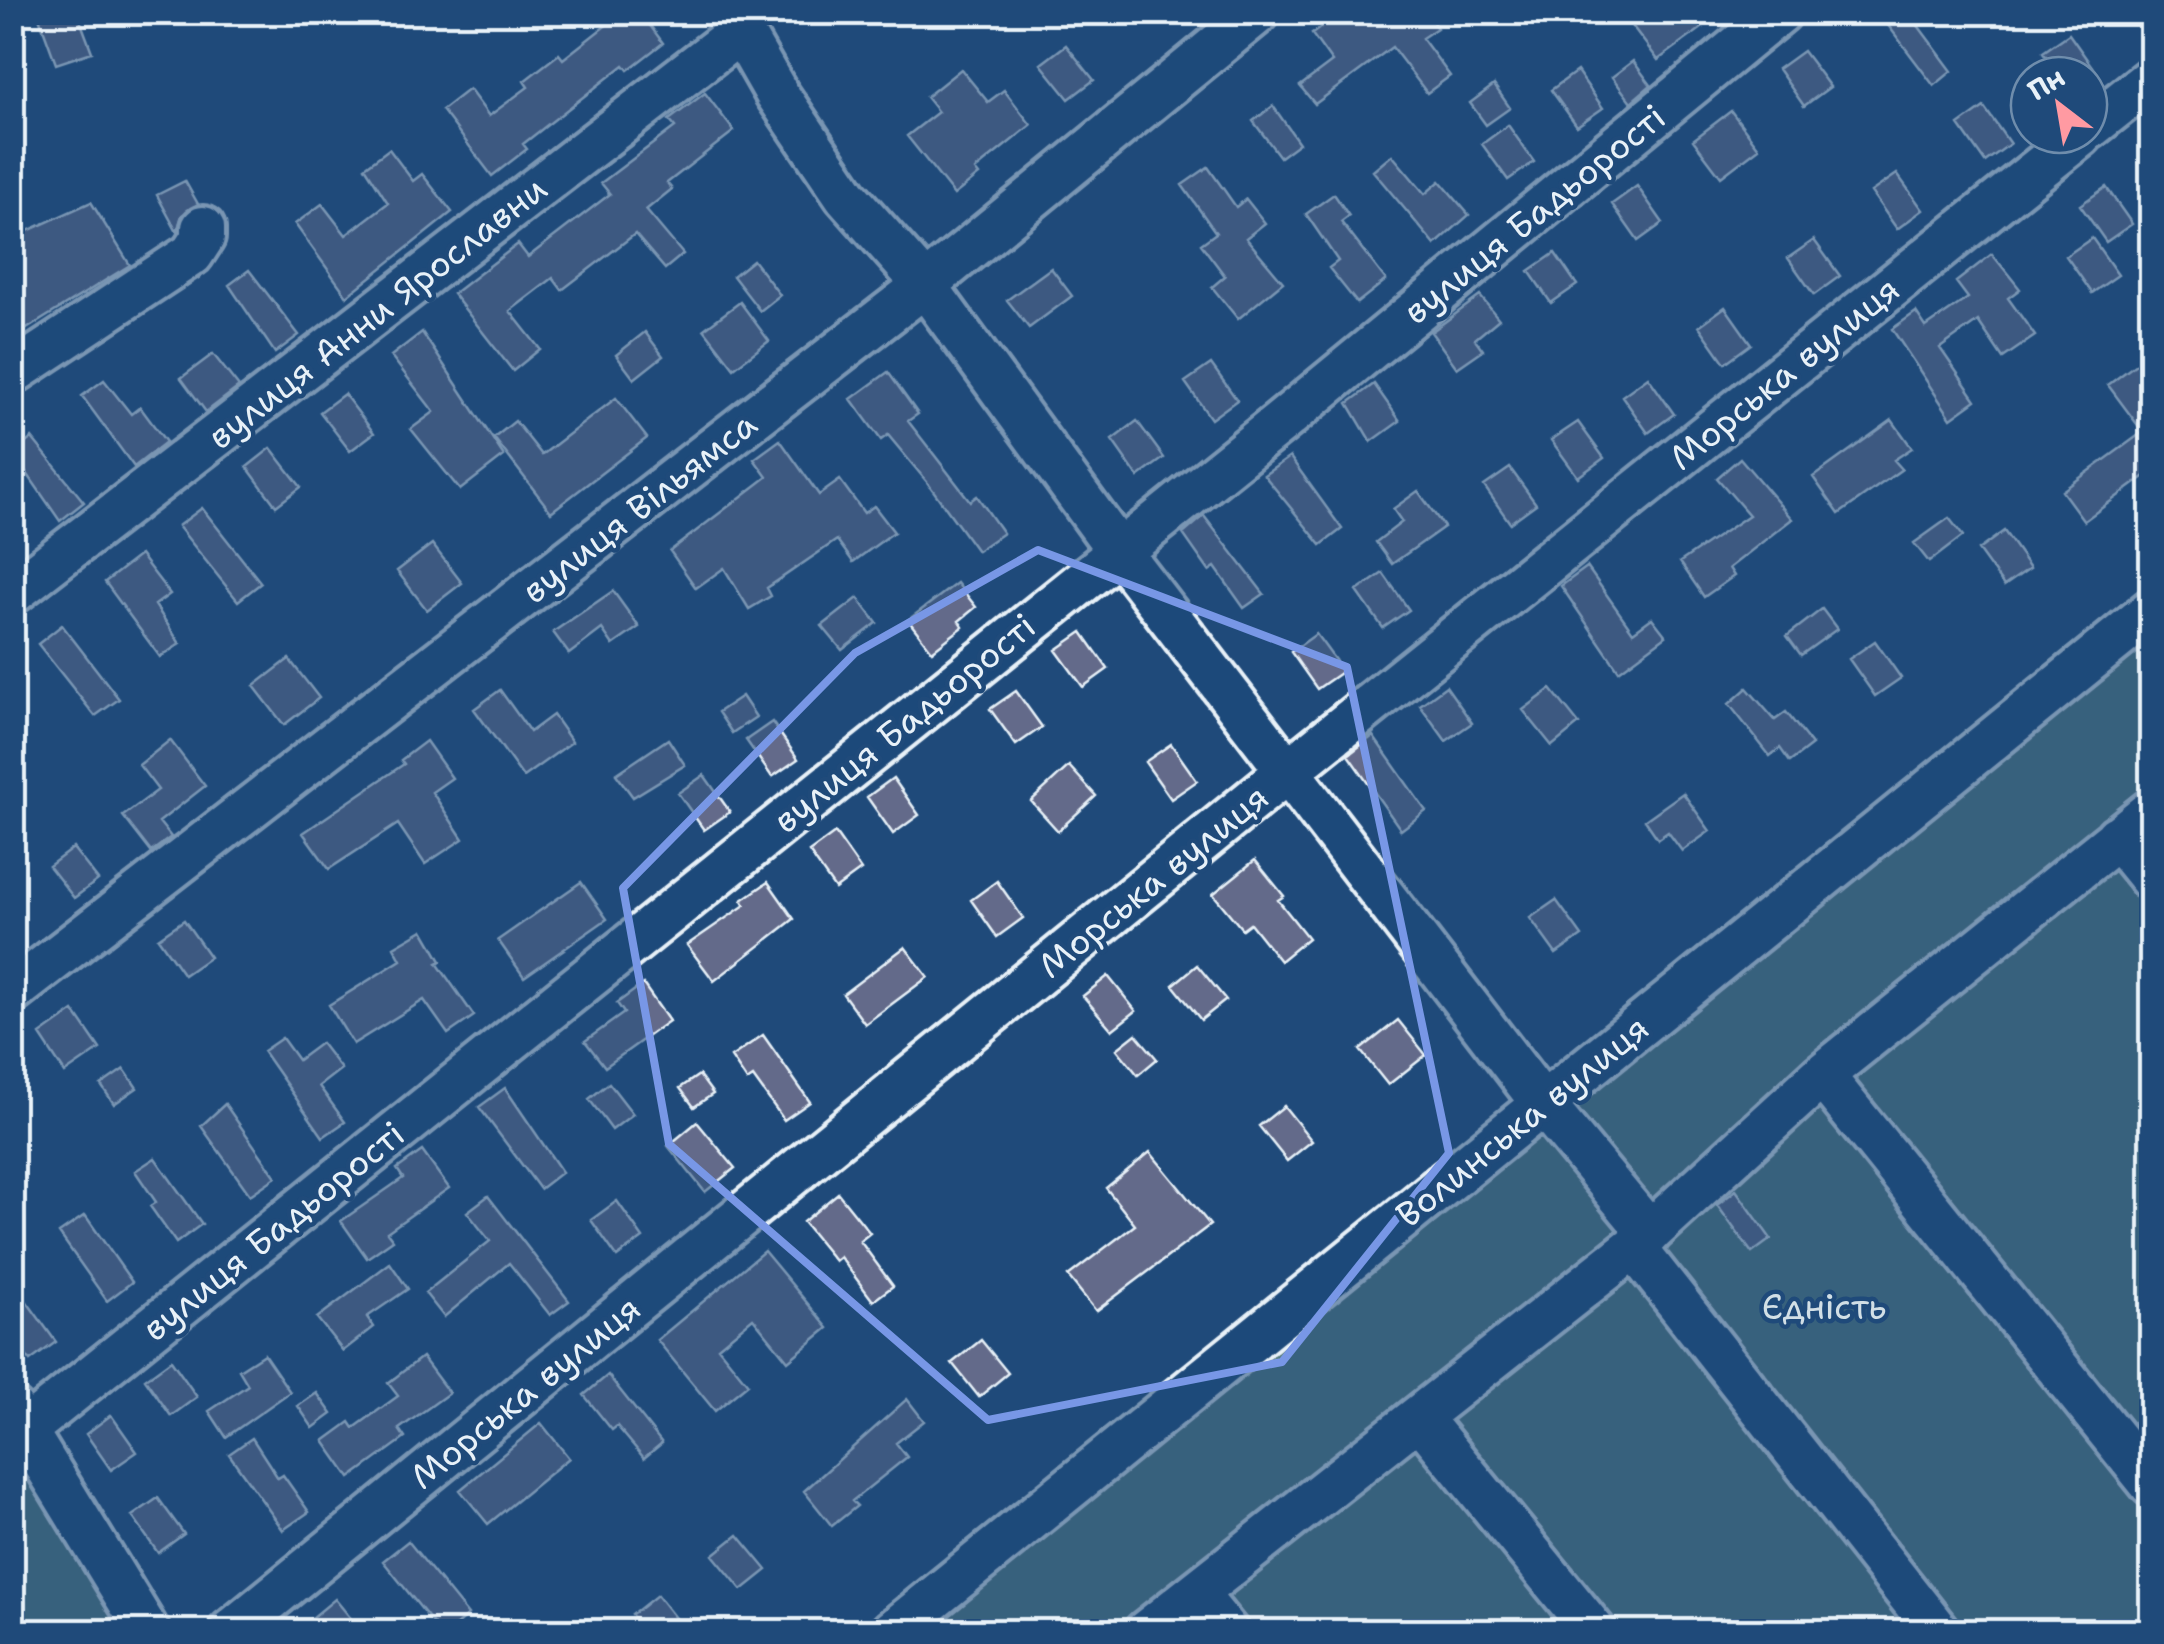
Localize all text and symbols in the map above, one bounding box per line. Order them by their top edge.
north arrow [2009,55,2109,155]
text: Пн [2020,58,2072,109]
street label: вулиця Бадьорості [1393,94,1675,334]
street label: вулиця Анни Ярославни [198,165,556,459]
street label: Морська вулиця [1659,266,1909,480]
street label: вулиця Вільямса [512,400,766,614]
street label: вулиця Бадьорості [763,603,1045,843]
street label: Морська вулиця [1028,774,1278,988]
street label: Волинська вулиця [1386,1004,1658,1238]
street label: вулиця Бадьорості [132,1111,414,1351]
park label: Єдність [1761,1283,1887,1330]
street label: Морська вулиця [400,1285,650,1499]

